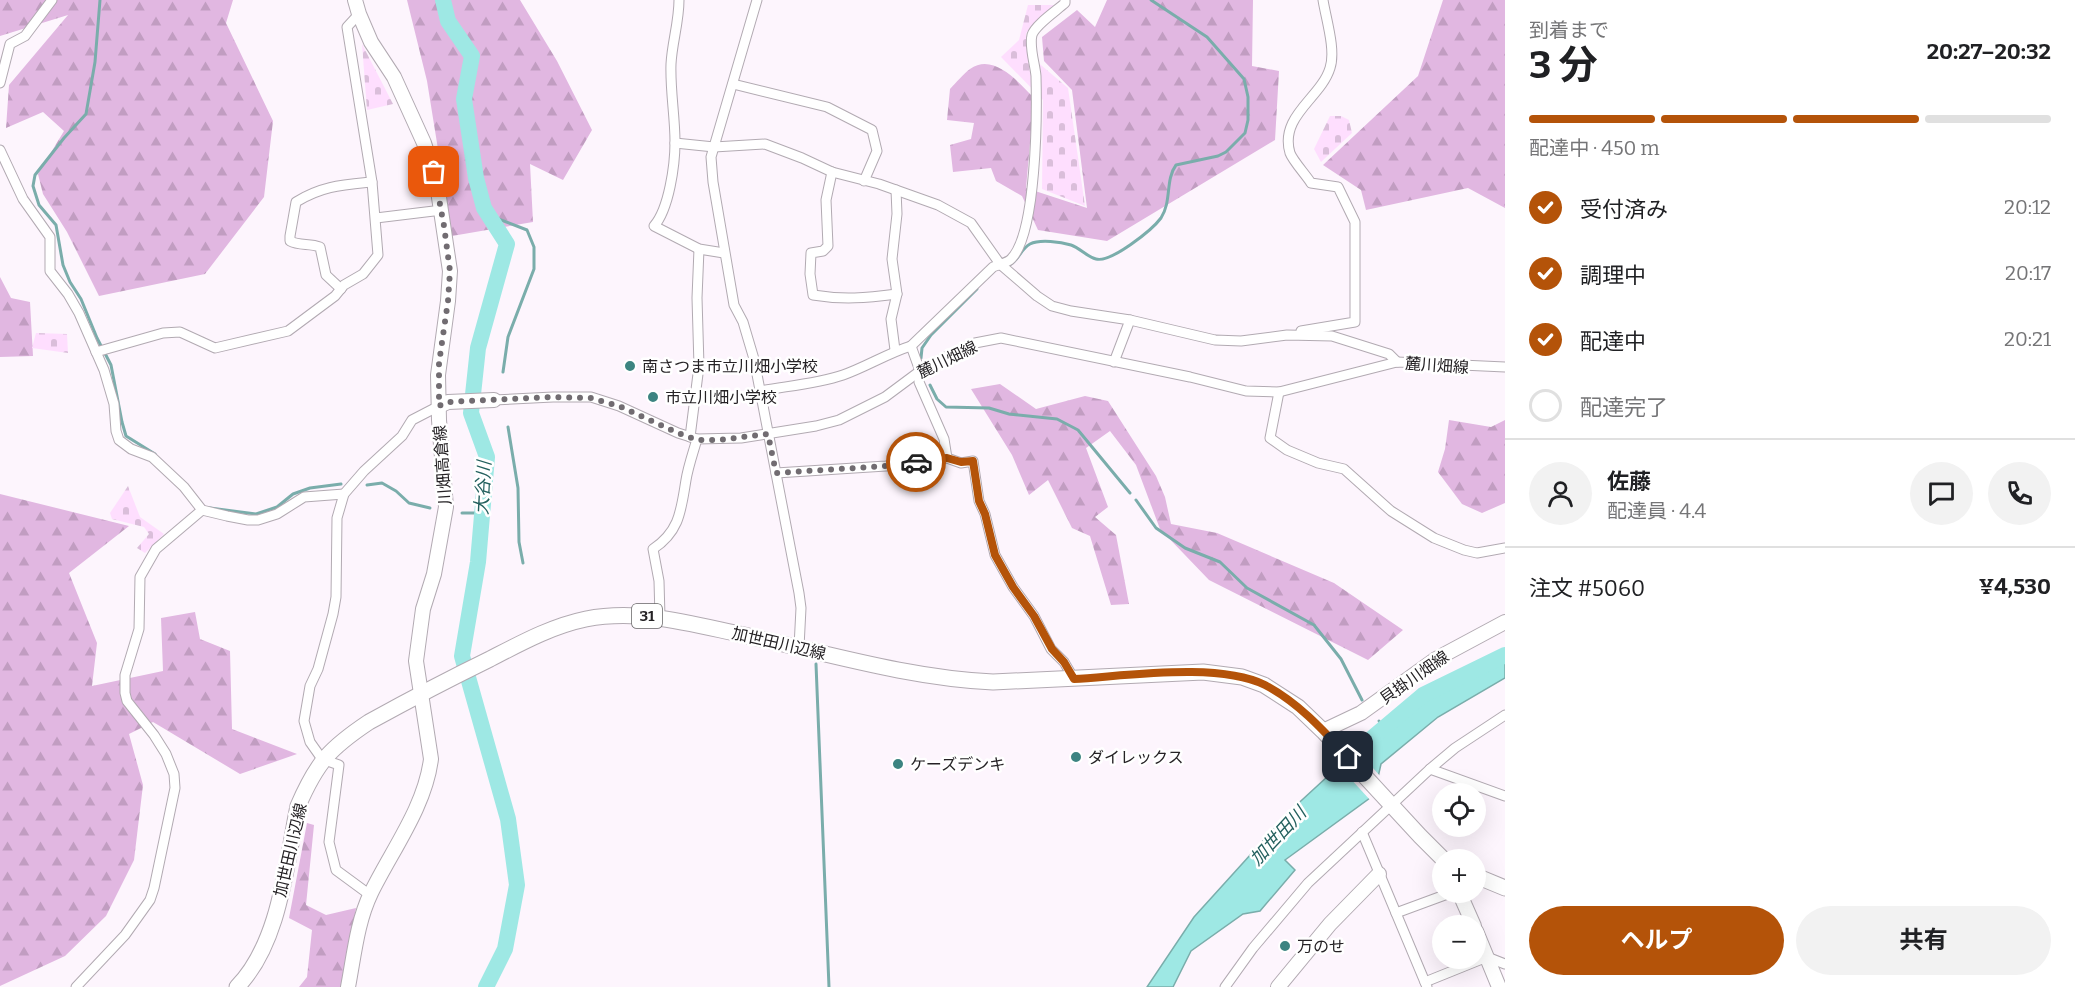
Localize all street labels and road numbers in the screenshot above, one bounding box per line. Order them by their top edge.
street label: 麓川畑線 [914,337,980,382]
street label: 麓川畑線 [1404,354,1470,377]
street label: 川畑高倉線 [430,424,455,506]
road number: 31 [632,604,662,628]
street label: 加世田川辺線 [730,623,828,664]
street label: 貝掛川畑線 [1376,647,1453,708]
street label: 加世田川辺線 [270,801,311,899]

